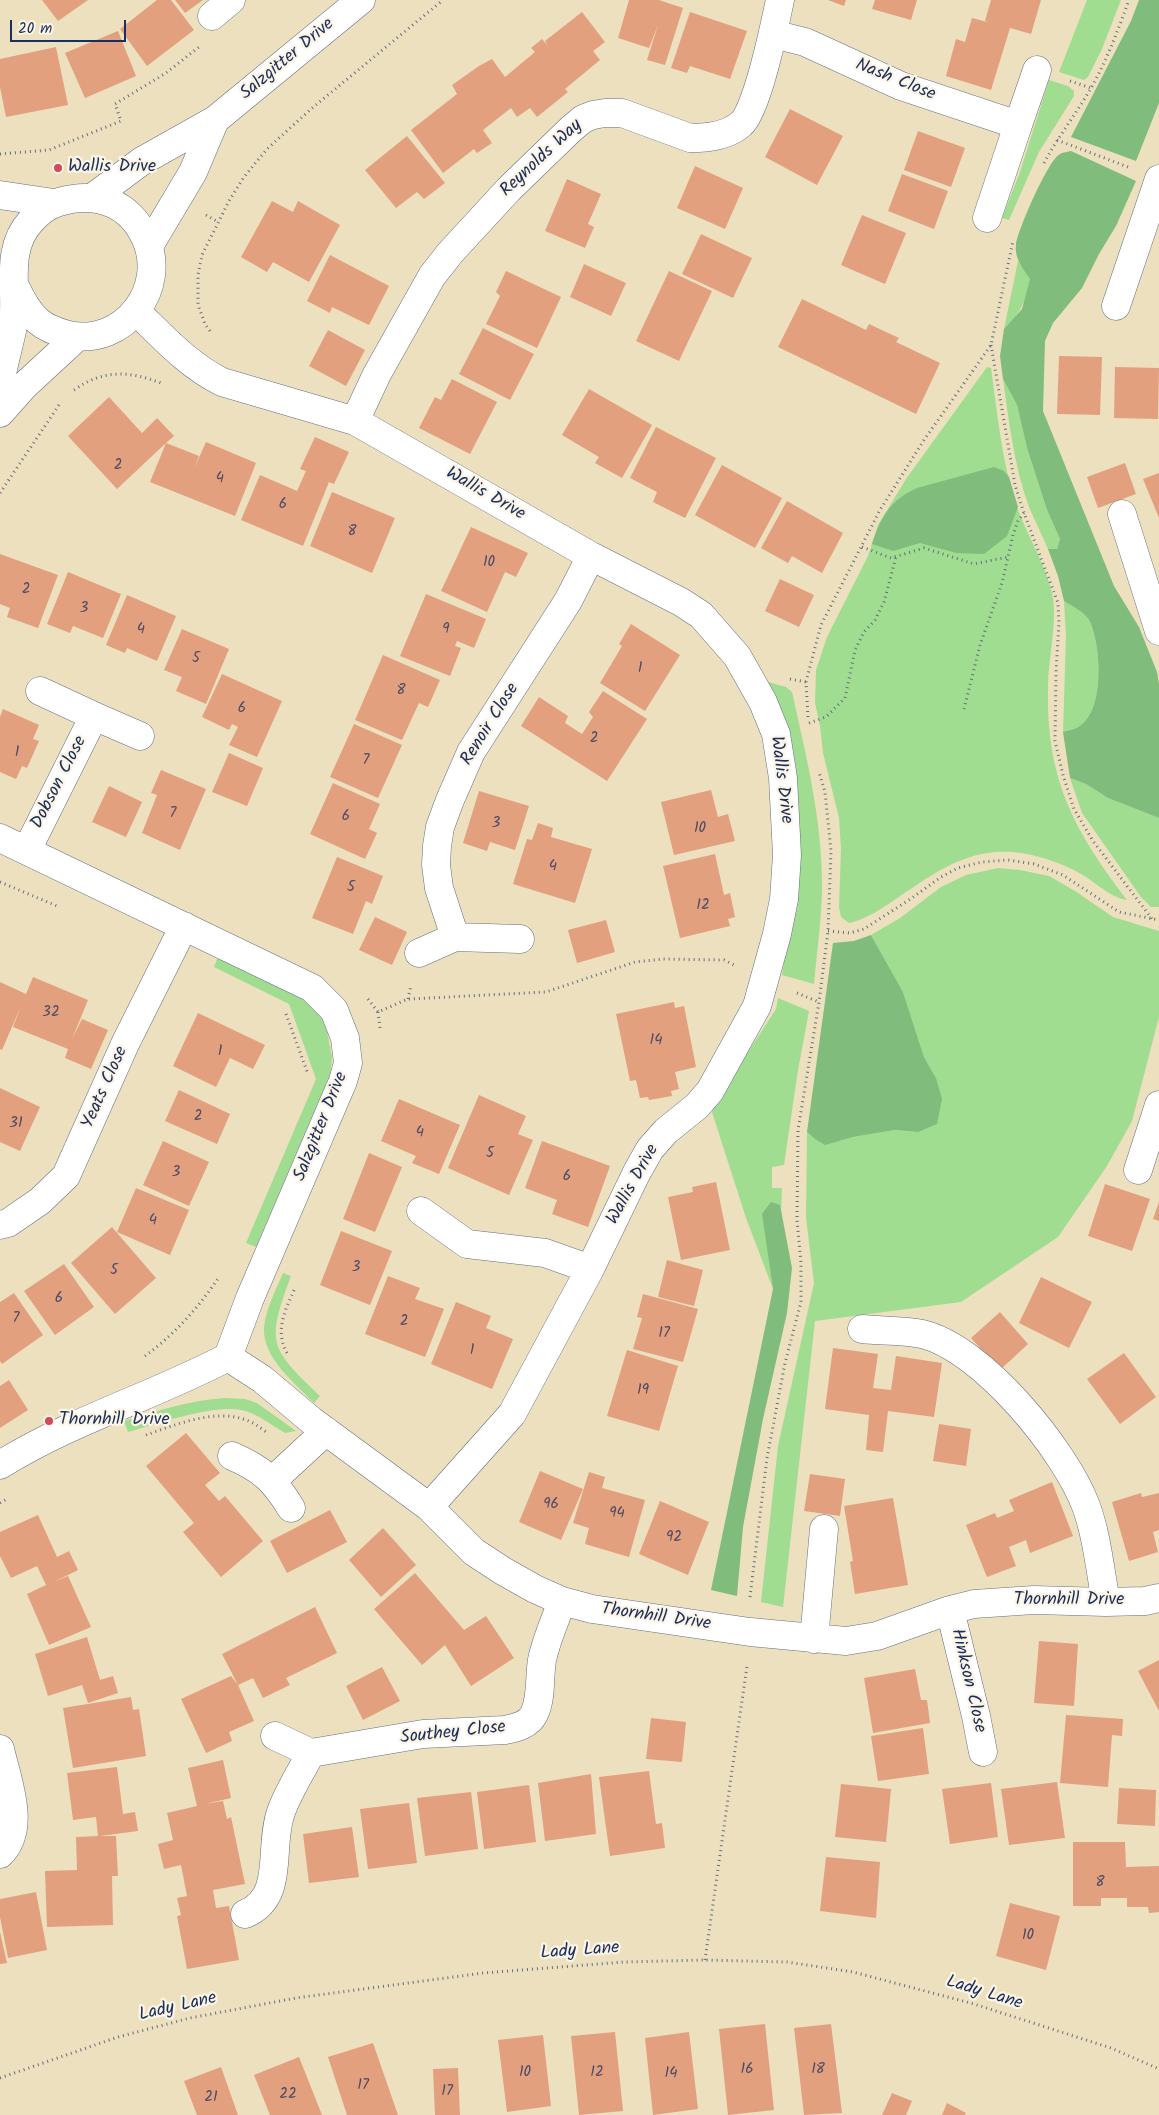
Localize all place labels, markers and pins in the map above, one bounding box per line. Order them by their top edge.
place label: Wallis Drive [68,157,156,179]
marker: Wallis Drive [52,162,64,174]
place label: Thornhill Drive [59,1410,170,1432]
marker: Thornhill Drive [43,1415,55,1427]

